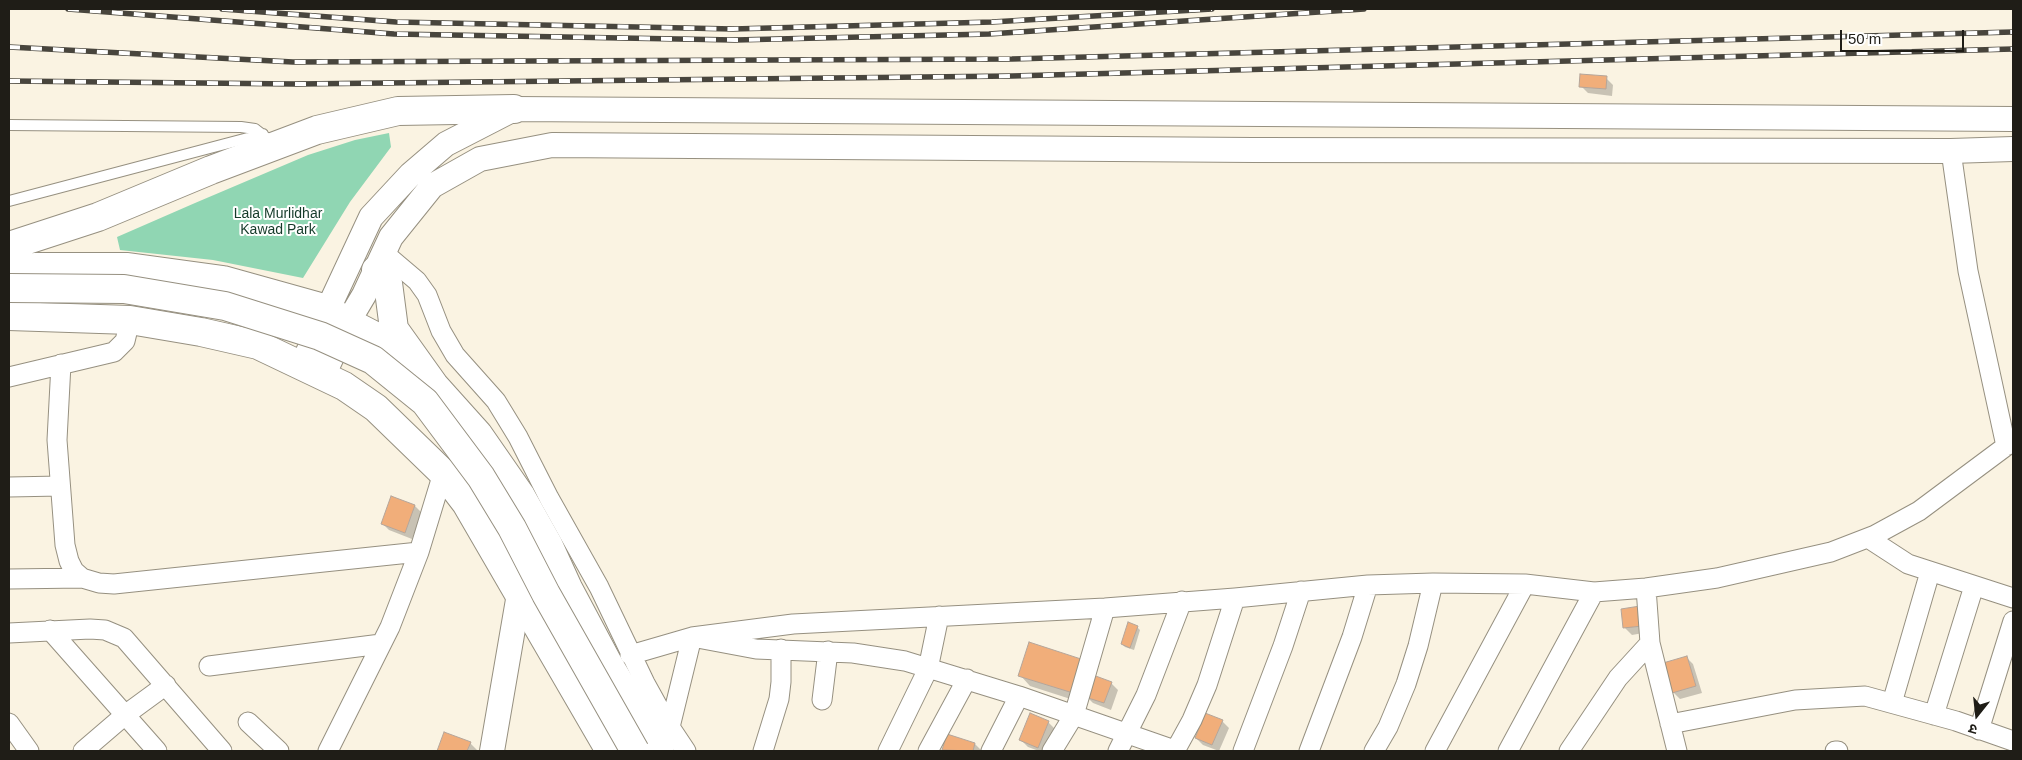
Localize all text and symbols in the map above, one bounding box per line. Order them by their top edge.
scale bar [1842,20,1966,52]
text: 50 m [1848,30,1881,47]
park label: Lala Murlidhar Kawad Park [234,206,322,238]
north arrow [1952,690,2002,740]
text: उ [1967,721,1979,738]

